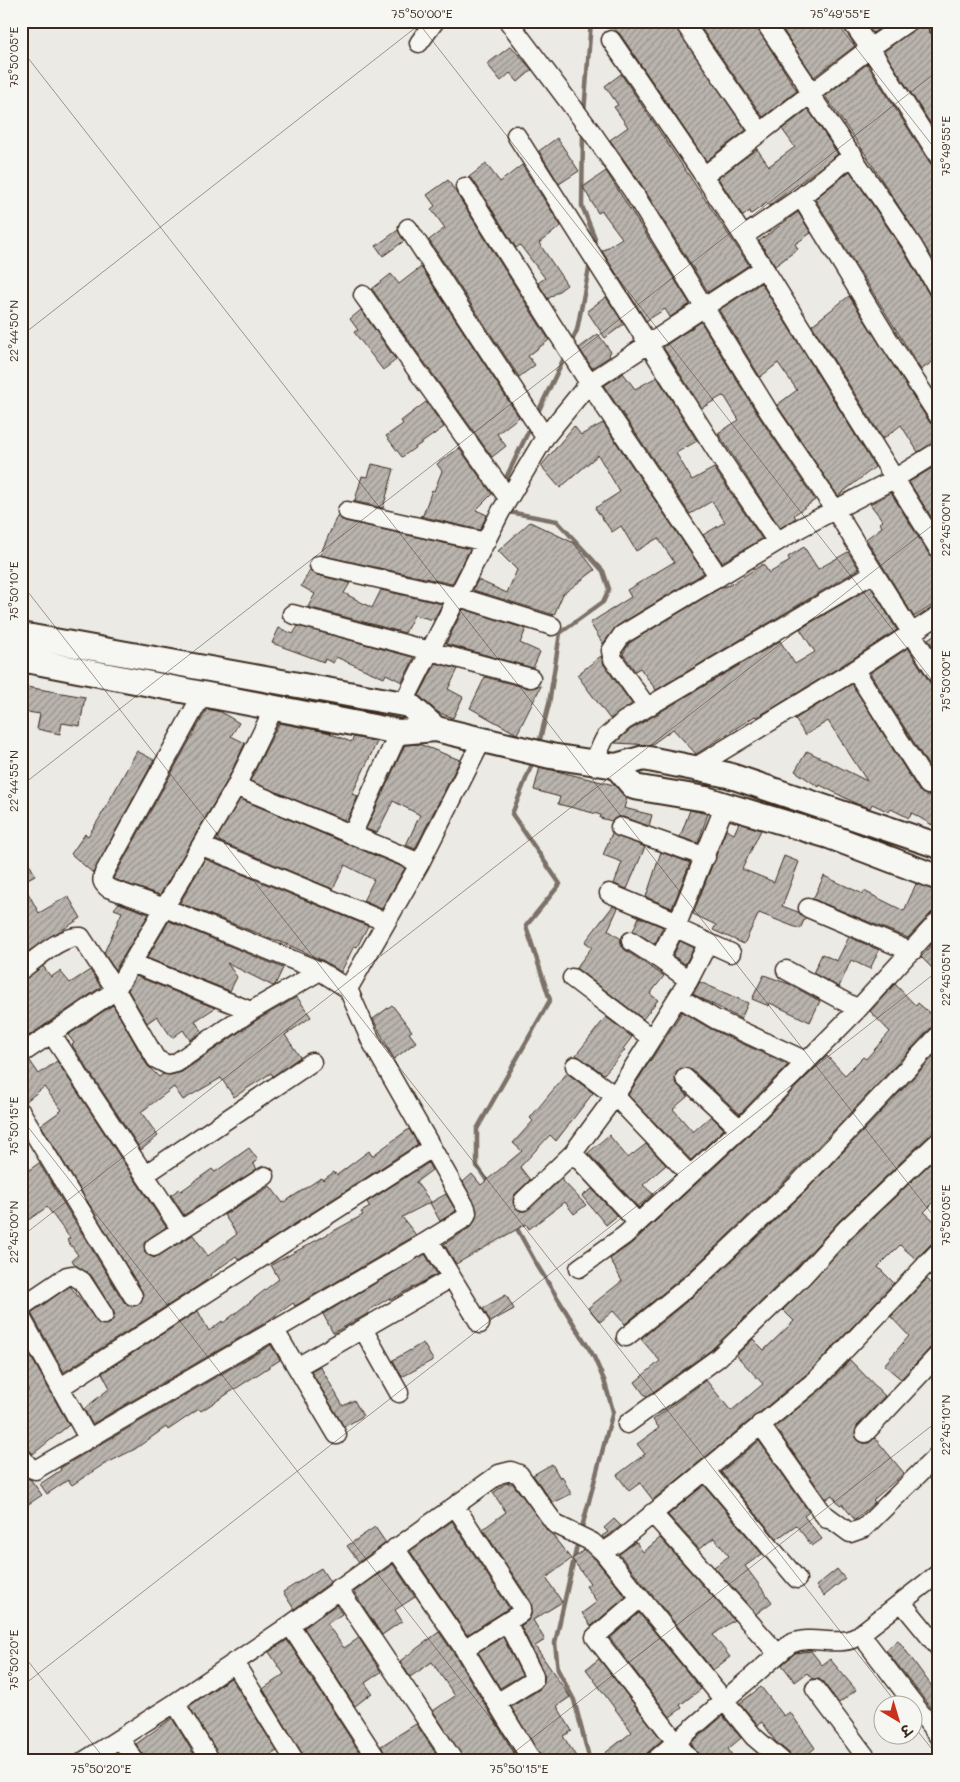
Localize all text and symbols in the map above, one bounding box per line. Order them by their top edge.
text: 75°50'00"E [391,5,453,21]
text: 75°49'55"E [810,5,870,21]
text: 75°50'05"E [5,26,21,87]
text: 75°49'55"E [937,116,953,176]
text: 22°44'50"N [5,300,21,362]
text: 22°45'00"N [937,494,953,556]
text: 75°50'10"E [5,561,21,621]
text: 75°50'00"E [937,650,953,712]
text: 22°44'55"N [5,750,21,812]
text: 22°45'05"N [937,944,953,1006]
text: 75°50'15"E [5,1096,21,1155]
text: 75°50'05"E [937,1184,953,1245]
text: 22°45'00"N [5,1201,21,1263]
text: 22°45'10"N [937,1395,953,1455]
text: 75°50'20"E [5,1630,21,1690]
north arrow [872,1694,922,1744]
text: उ [895,1719,917,1742]
text: 75°50'20"E [71,1760,131,1776]
text: 75°50'15"E [490,1760,549,1776]

